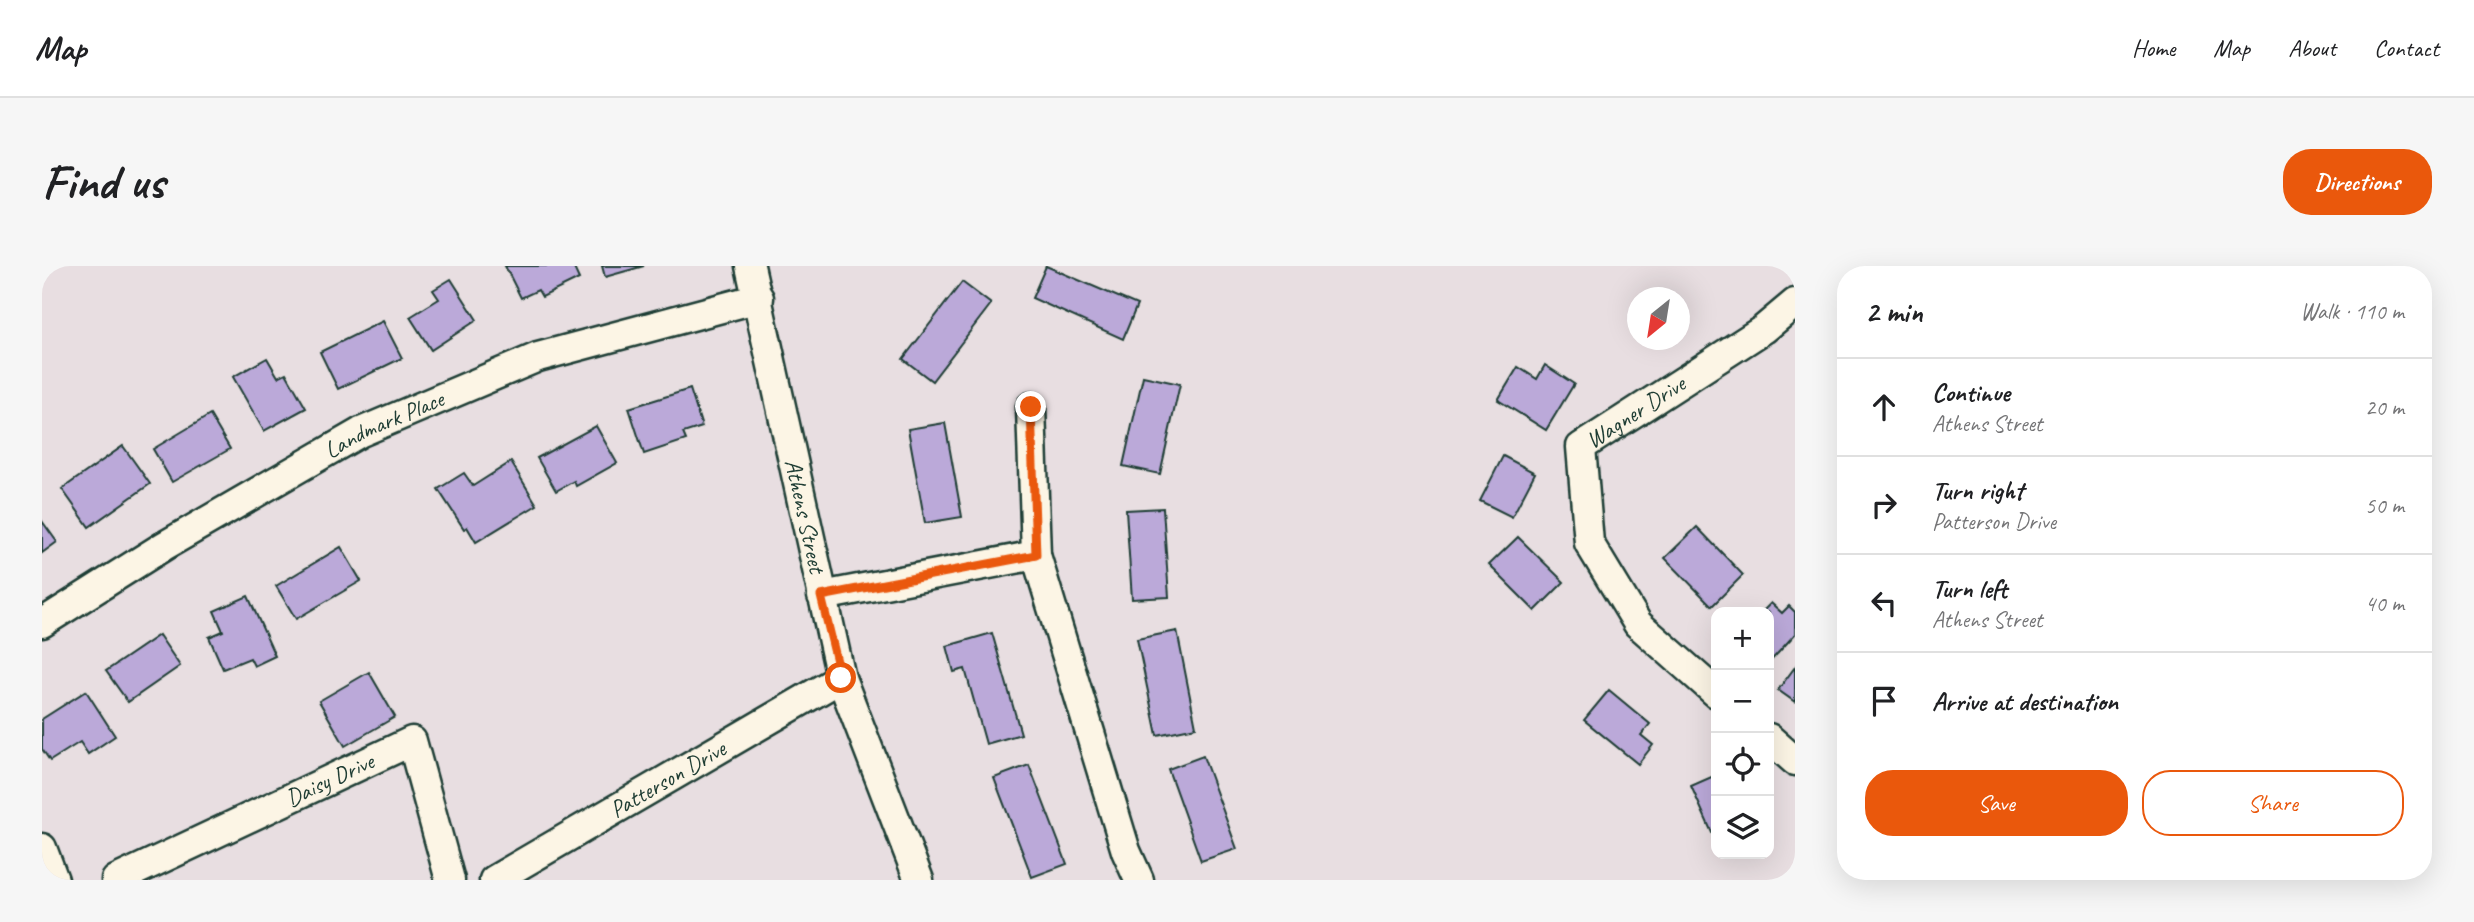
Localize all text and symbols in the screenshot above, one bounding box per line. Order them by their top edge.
text: Map [35,27,86,69]
text: Home [2132,33,2175,63]
text: Map [2213,33,2250,63]
text: About [2288,33,2336,63]
text: Contact [2374,33,2439,63]
button: Directions [2283,149,2432,215]
text: Find us [42,151,164,213]
north arrow [1627,287,1690,350]
text: 2 min [1865,293,1922,331]
text: Walk · 110 m [2300,297,2404,326]
street label: Wagner Drive [1580,368,1693,455]
text: Continue [1932,376,2010,409]
street label: Landmark Place [319,383,450,465]
icon: ahead [1865,388,1903,426]
route end [1015,391,1046,422]
text: 20 m [2365,393,2404,422]
text: Athens Street [1932,409,2042,438]
street label: Athens Street [778,456,833,578]
text: Turn right [1932,474,2023,507]
icon: right [1865,486,1903,524]
text: 50 m [2365,491,2404,520]
text: Patterson Drive [1932,507,2056,536]
text: Turn left [1932,572,2007,605]
icon: left [1865,584,1903,622]
text: 40 m [2365,589,2404,618]
text: Athens Street [1932,605,2042,634]
map controls [1711,607,1774,859]
button: + [1711,607,1774,670]
route start [825,662,856,693]
button: − [1711,670,1774,733]
icon: arrive [1865,682,1903,720]
text: Arrive at destination [1932,685,2118,718]
street label: Patterson Drive [604,732,733,824]
button: locate [1711,733,1774,796]
street label: Daisy Drive [281,745,380,813]
button: Save [1865,770,2128,836]
button: Share [2142,770,2404,836]
button: layers [1711,796,1774,859]

